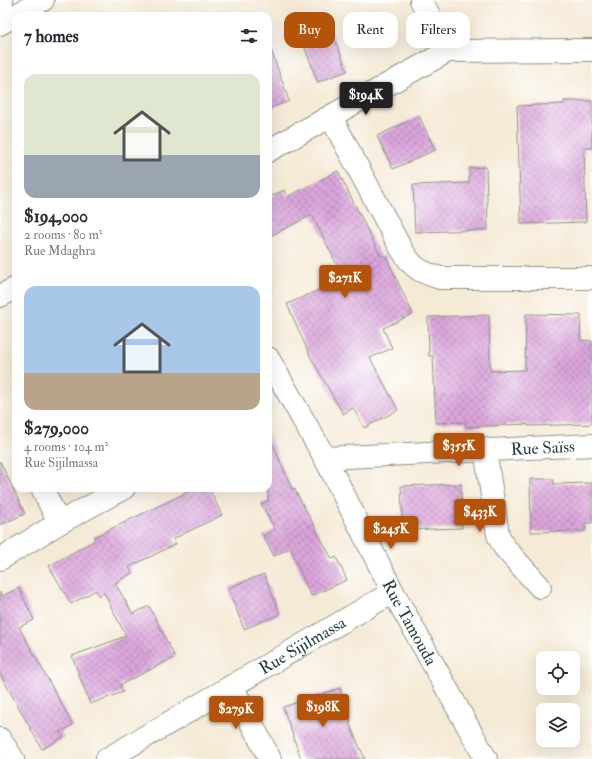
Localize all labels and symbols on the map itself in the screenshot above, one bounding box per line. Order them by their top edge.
pin: $194K [338,82,394,116]
pin: $271K [317,265,373,299]
pin: $355K [431,433,487,467]
street label: Rue Saïss [510,435,575,459]
pin: $433K [452,499,508,533]
pin: $245K [363,516,419,550]
street label: Rue Tamouda [378,576,443,670]
street label: Rue Sijilmassa [255,611,350,679]
pin: $198K [295,694,351,728]
pin: $279K [208,696,264,730]

